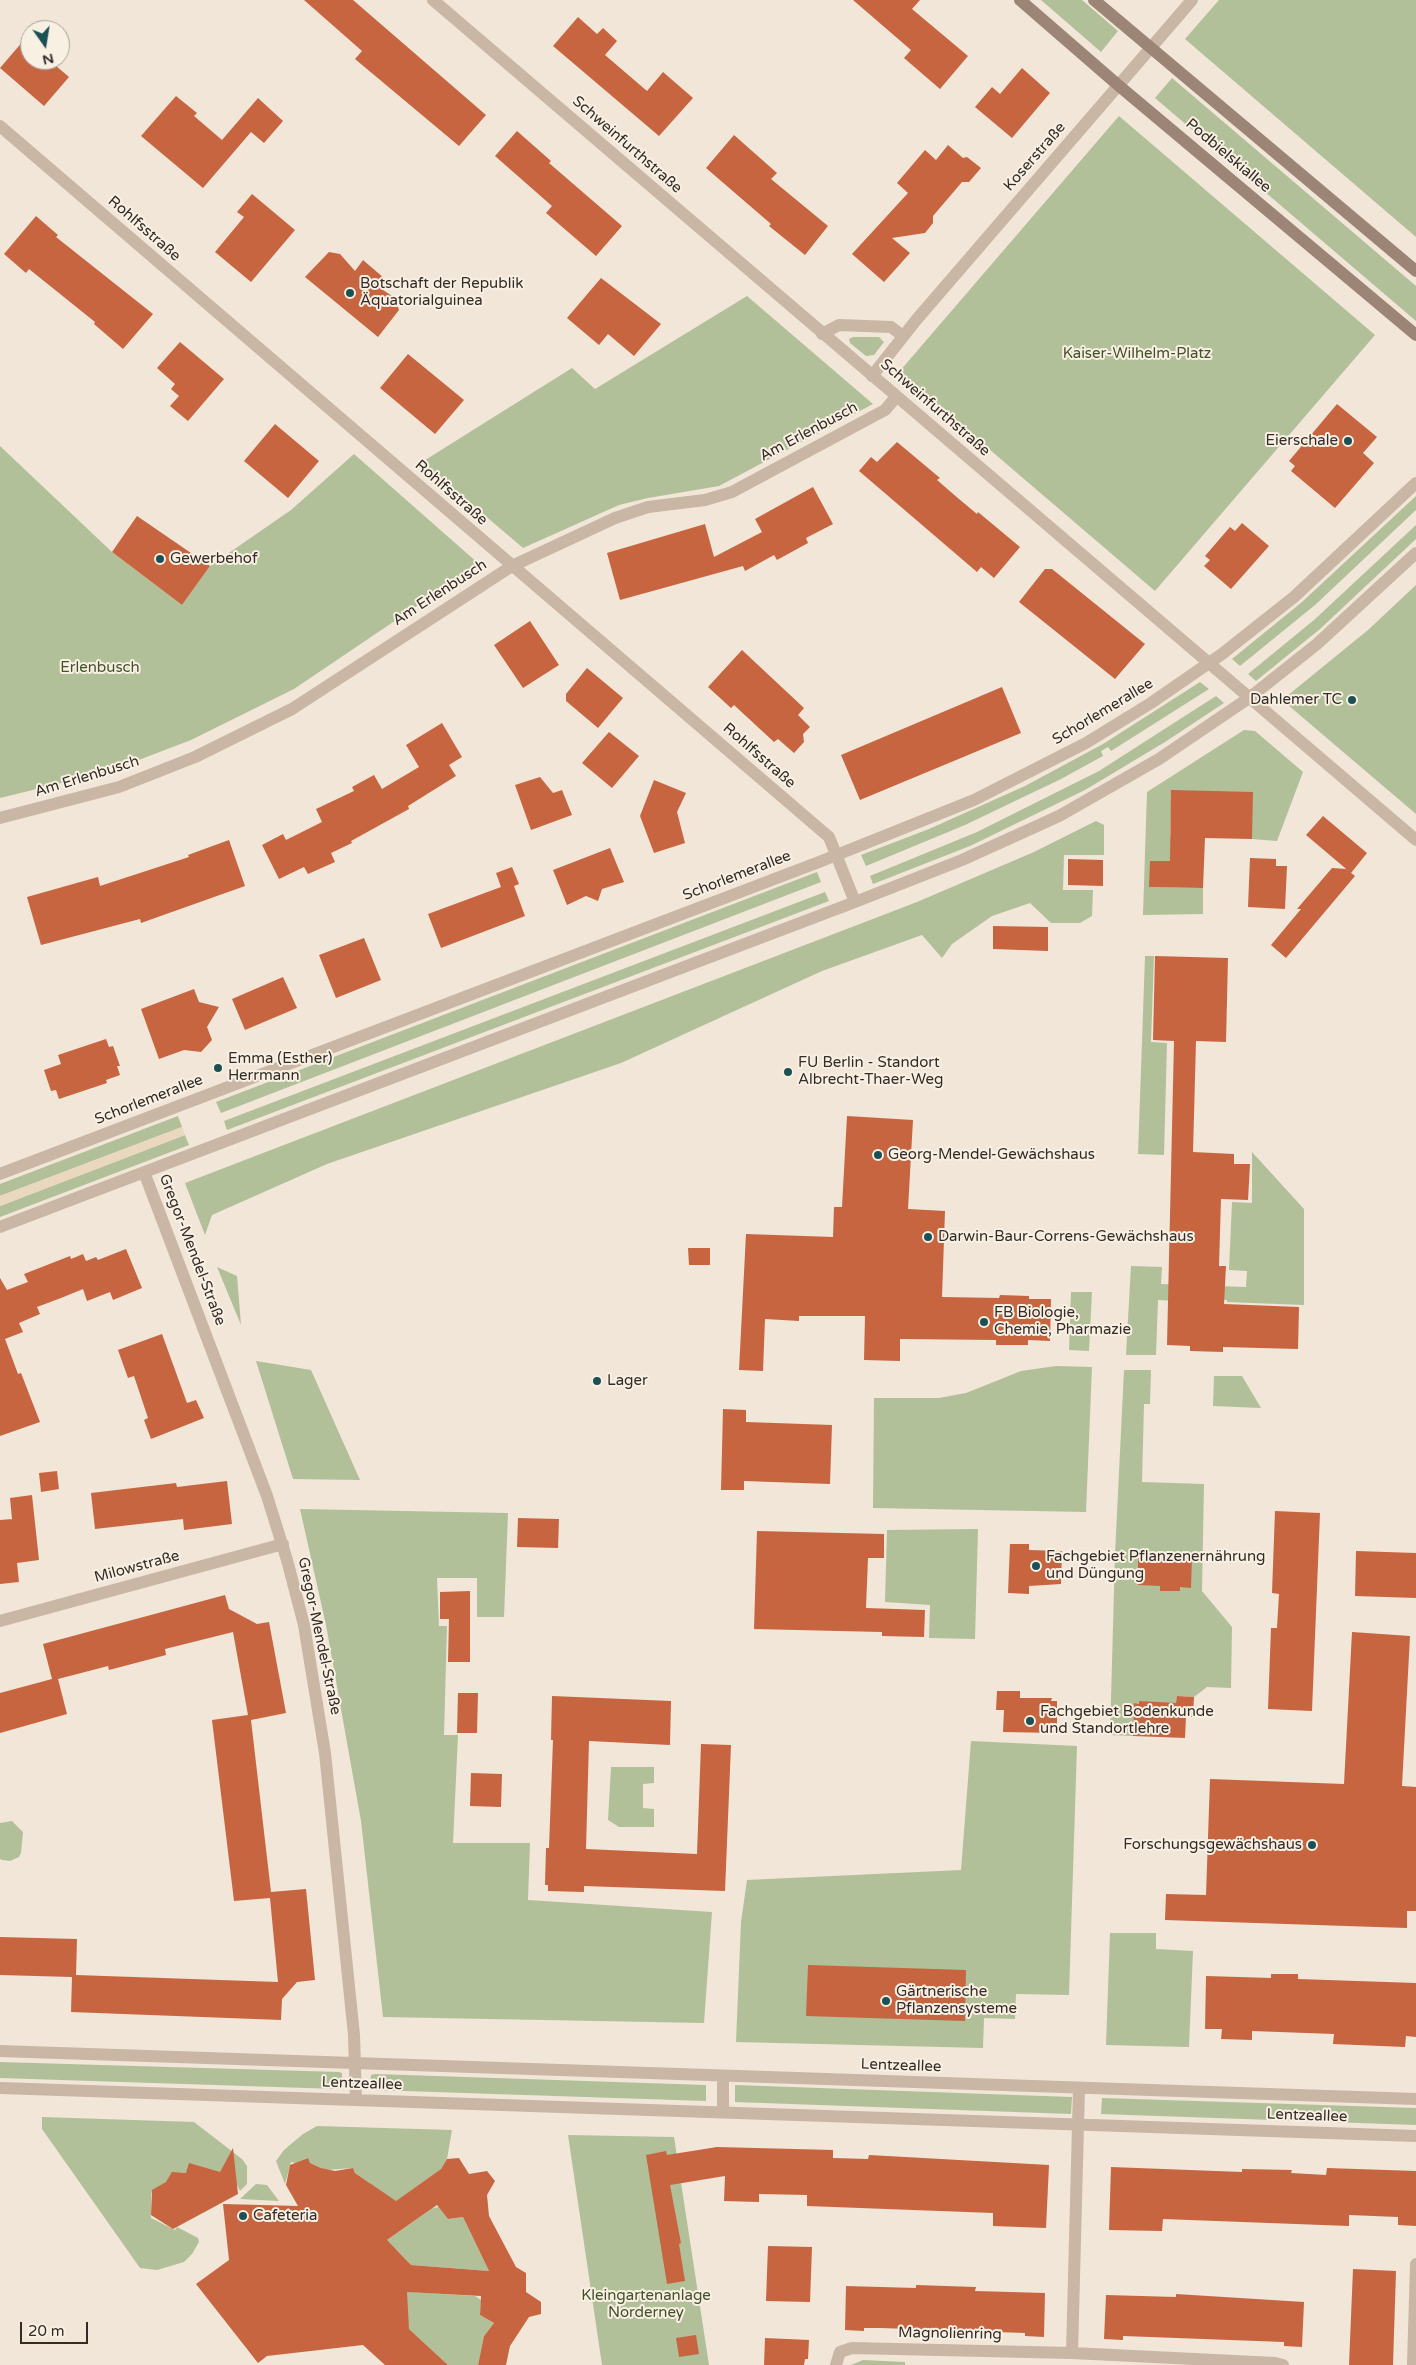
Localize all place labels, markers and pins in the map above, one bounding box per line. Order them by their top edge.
place label: Botschaft der Republik Äquatorialguinea [360,275,523,310]
marker: Botschaft der Republik Äquatorialguinea [344,287,356,299]
place label: Eierschale [1265,432,1338,450]
marker: Eierschale [1342,435,1354,447]
place label: Gewerbehof [170,550,258,568]
marker: Gewerbehof [154,553,166,565]
place label: Dahlemer TC [1250,691,1342,709]
marker: Dahlemer TC [1346,694,1358,706]
place label: Emma (Esther) Herrmann [228,1050,332,1085]
place label: FU Berlin - Standort Albrecht-Thaer-Weg [798,1054,944,1089]
marker: Emma (Esther) Herrmann [212,1062,224,1074]
marker: FU Berlin - Standort Albrecht-Thaer-Weg [782,1066,794,1078]
place label: Georg-Mendel-Gewächshaus [888,1146,1095,1164]
marker: Georg-Mendel-Gewächshaus [872,1149,884,1161]
place label: Darwin-Baur-Correns-Gewächshaus [938,1228,1194,1246]
marker: Darwin-Baur-Correns-Gewächshaus [922,1231,934,1243]
place label: FB Biologie, Chemie, Pharmazie [994,1304,1131,1339]
marker: FB Biologie, Chemie, Pharmazie [978,1316,990,1328]
place label: Lager [607,1372,648,1390]
marker: Lager [591,1375,603,1387]
place label: Fachgebiet Pflanzenernährung und Düngung [1046,1548,1266,1583]
marker: Fachgebiet Pflanzenernährung und Düngung [1030,1560,1042,1572]
place label: Fachgebiet Bodenkunde und Standortlehre [1040,1703,1214,1738]
marker: Fachgebiet Bodenkunde und Standortlehre [1024,1715,1036,1727]
place label: Forschungsgewächshaus [1123,1836,1302,1854]
marker: Forschungsgewächshaus [1306,1839,1318,1851]
place label: Gärtnerische Pflanzensysteme [896,1983,1017,2018]
marker: Gärtnerische Pflanzensysteme [880,1995,892,2007]
place label: Cafeteria [253,2207,317,2225]
marker: Cafeteria [237,2210,249,2222]

